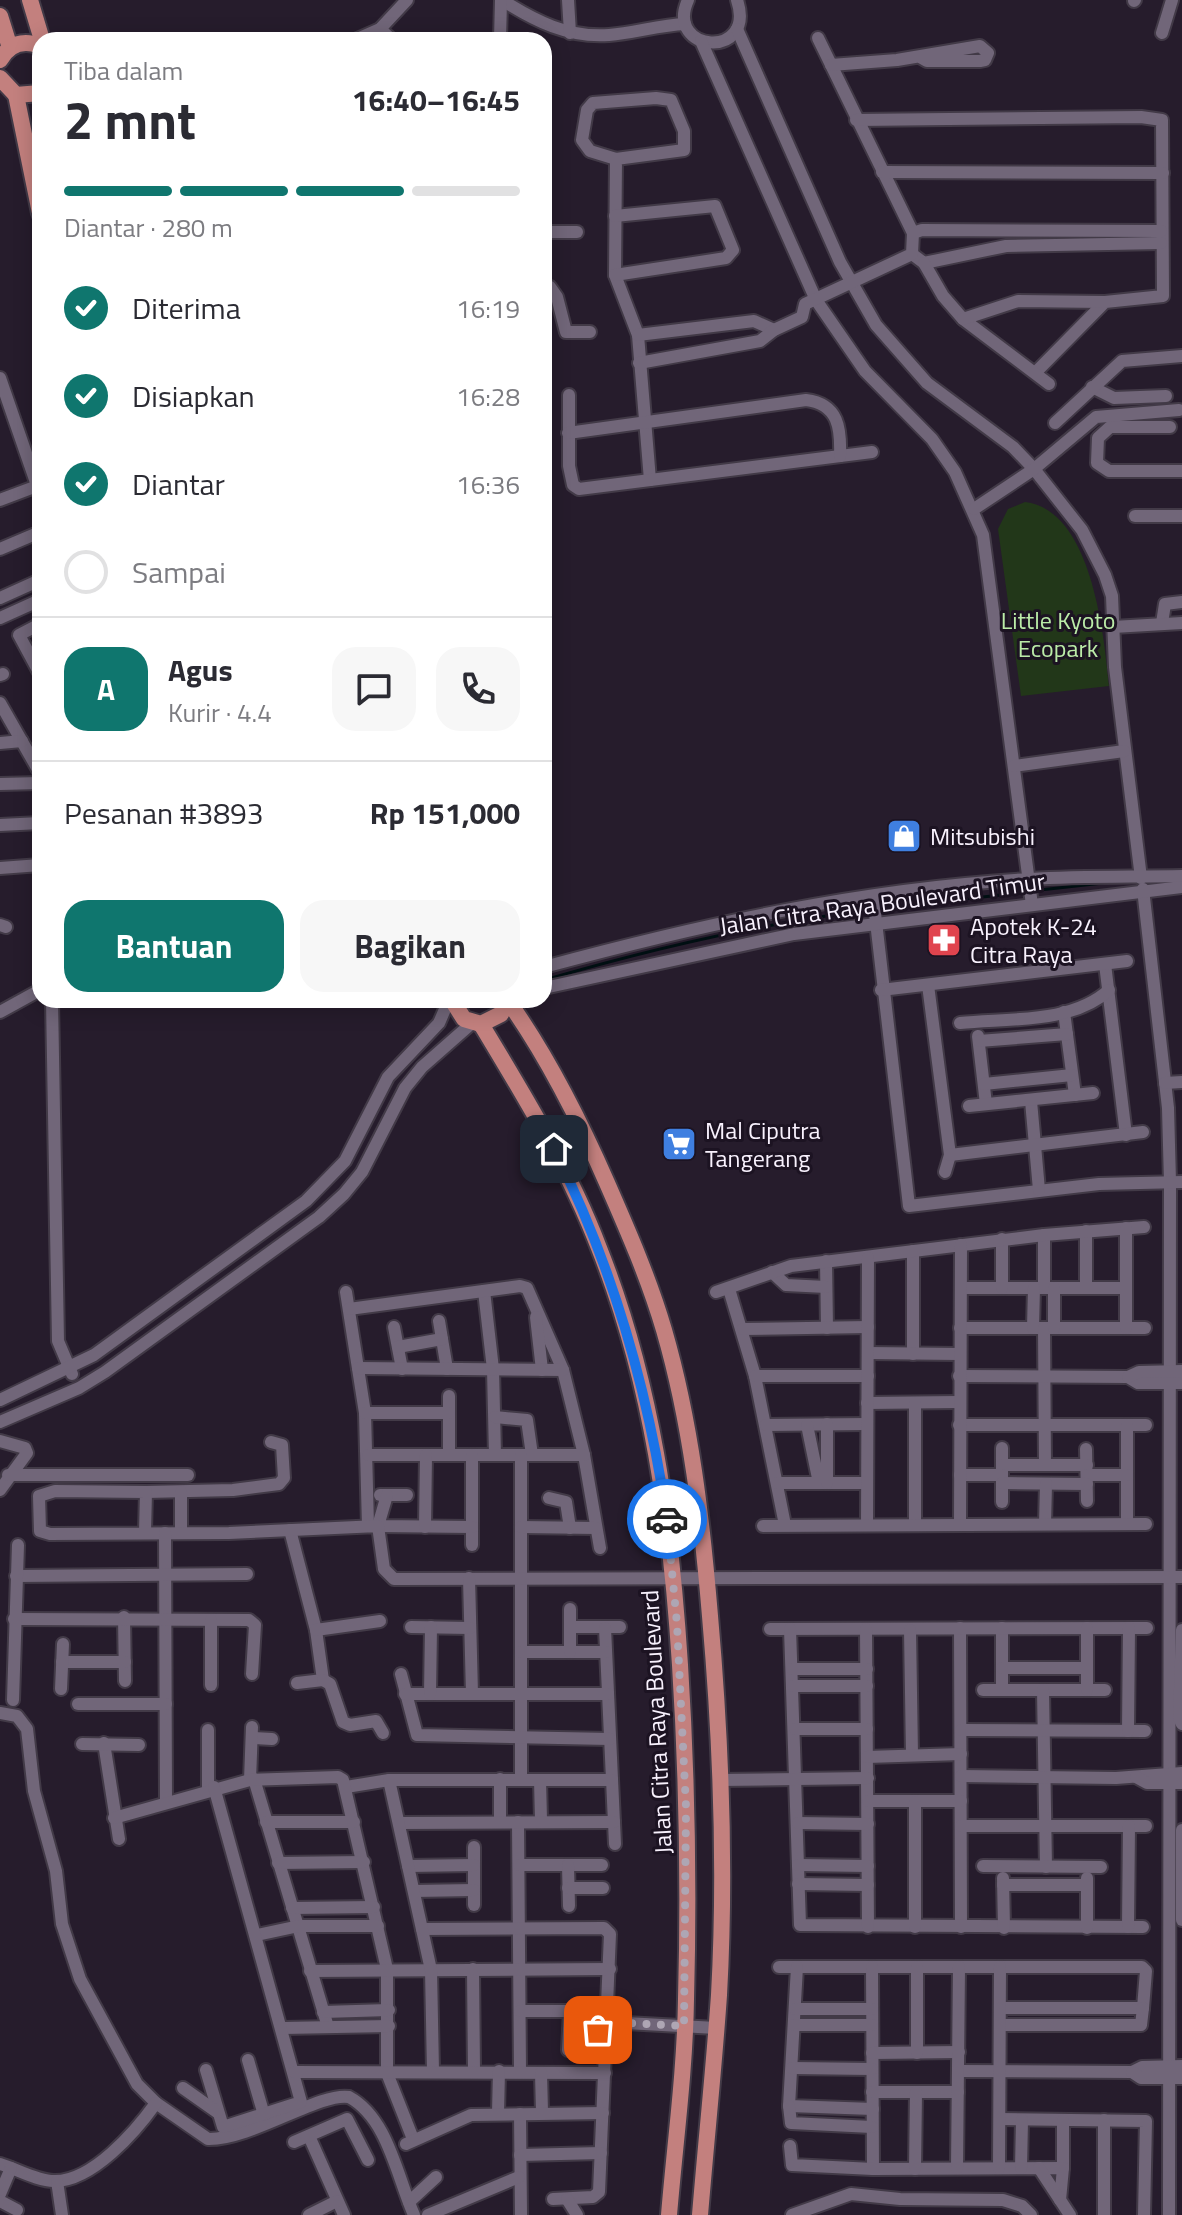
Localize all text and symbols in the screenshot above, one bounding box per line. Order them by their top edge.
text: Tiba dalam [64,51,183,90]
text: 16:40–16:45 [352,77,520,123]
text: 2 mnt [64,80,196,159]
text: Diantar · 280 m [64,208,233,247]
text: Diterima [132,285,241,331]
icon: check [64,286,108,330]
text: 16:19 [456,289,520,328]
text: Disiapkan [132,373,255,419]
icon: check [64,374,108,418]
text: 16:28 [456,377,520,416]
text: Diantar [132,461,225,507]
icon: check [64,462,108,506]
text: 16:36 [456,465,520,504]
text: Sampai [132,549,226,595]
park label: Little Kyoto Ecopark [1001,602,1115,666]
text: Agus [168,647,233,693]
button: chat [332,647,416,731]
button: phone [436,647,520,731]
text: A [97,666,115,712]
text: Kurir · 4.4 [168,693,272,732]
text: Pesanan #3893 [64,790,264,836]
text: Rp 151,000 [370,790,520,836]
shop icon: Mitsubishi [885,817,923,855]
place label: Mitsubishi [930,818,1035,854]
street label: Jalan Citra Raya Boulevard Timur [717,862,1047,944]
button: Bantuan [64,900,284,992]
button: Bagikan [300,900,520,992]
place label: Apotek K-24 Citra Raya [970,908,1097,972]
pharmacy icon: Apotek K-24 Citra Raya [925,921,963,959]
place label: Mal Ciputra Tangerang [705,1112,820,1176]
pin [520,1115,588,1183]
supermarket icon: Mal Ciputra Tangerang [660,1125,698,1163]
icon: home [532,1127,576,1171]
courier [627,1479,707,1559]
icon: car [645,1497,689,1541]
street label: Jalan Citra Raya Boulevard [631,1589,681,1855]
pin [564,1996,632,2064]
icon: bag [576,2008,620,2052]

